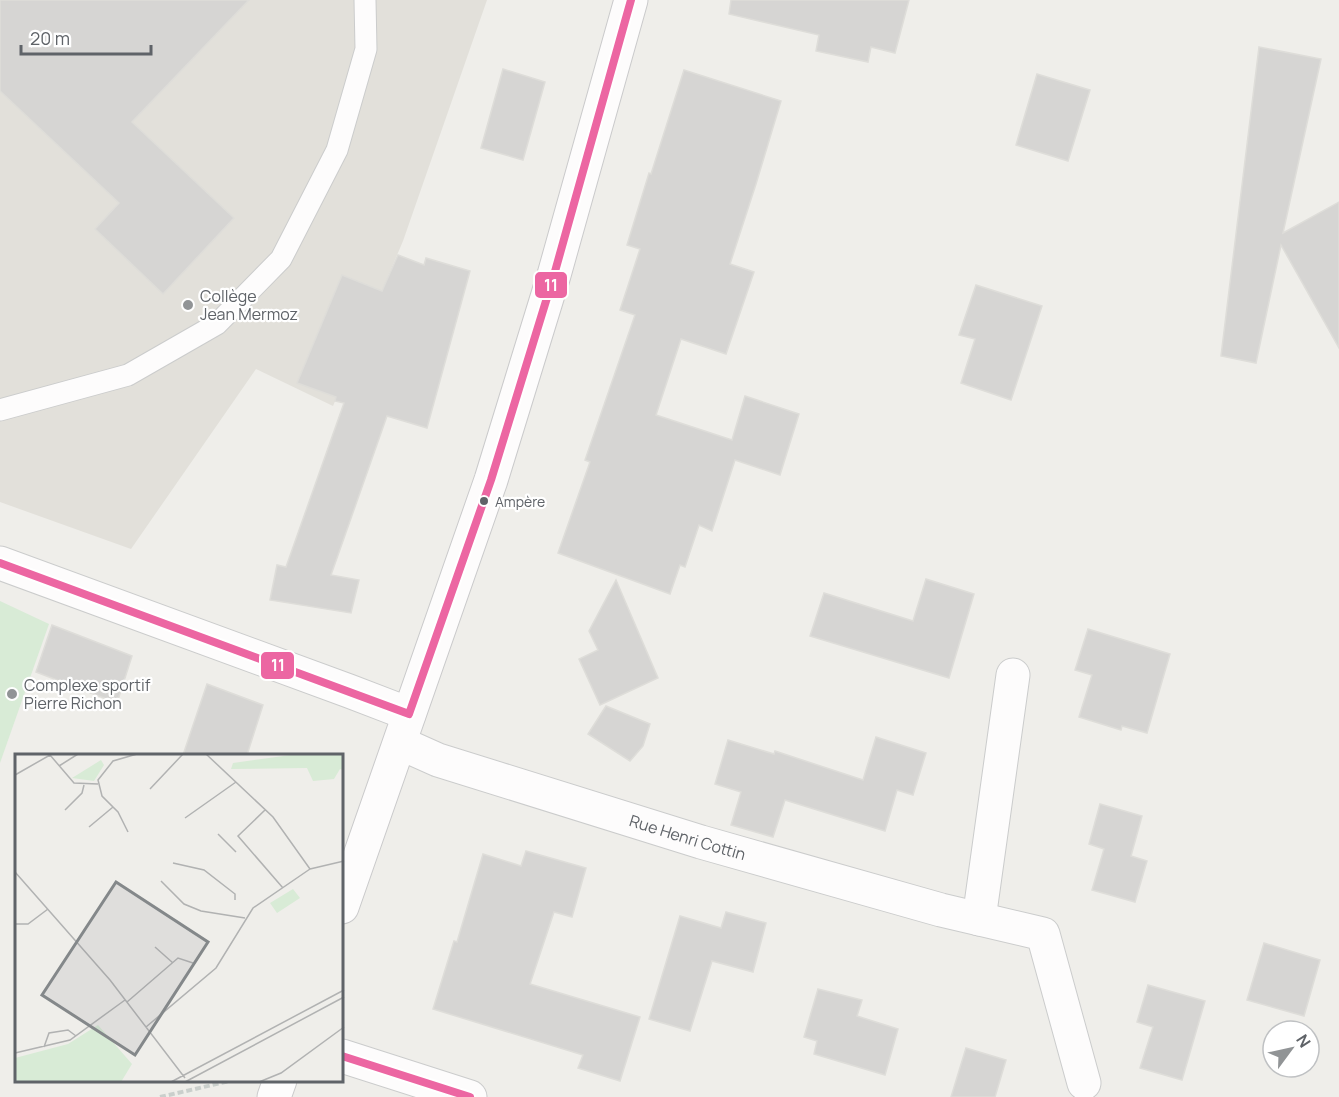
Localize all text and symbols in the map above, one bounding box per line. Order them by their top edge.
scale bar [21,18,152,56]
text: 20 m [30,26,70,50]
line badge: 11 [534,271,568,299]
text: 11 [544,274,558,296]
place label: Collège Jean Mermoz [200,285,298,325]
marker: Collège Jean Mermoz [181,298,195,312]
place label: Ampère [495,492,545,511]
marker: Ampère [478,495,490,507]
line badge: 11 [260,651,295,680]
text: 11 [271,654,285,676]
place label: Complexe sportif Pierre Richon [24,674,151,714]
marker: Complexe sportif Pierre Richon [5,687,19,701]
inset map [15,754,344,1082]
street label: Rue Henri Cottin [627,809,748,865]
north arrow [1261,1019,1321,1079]
text: N [1291,1030,1316,1052]

